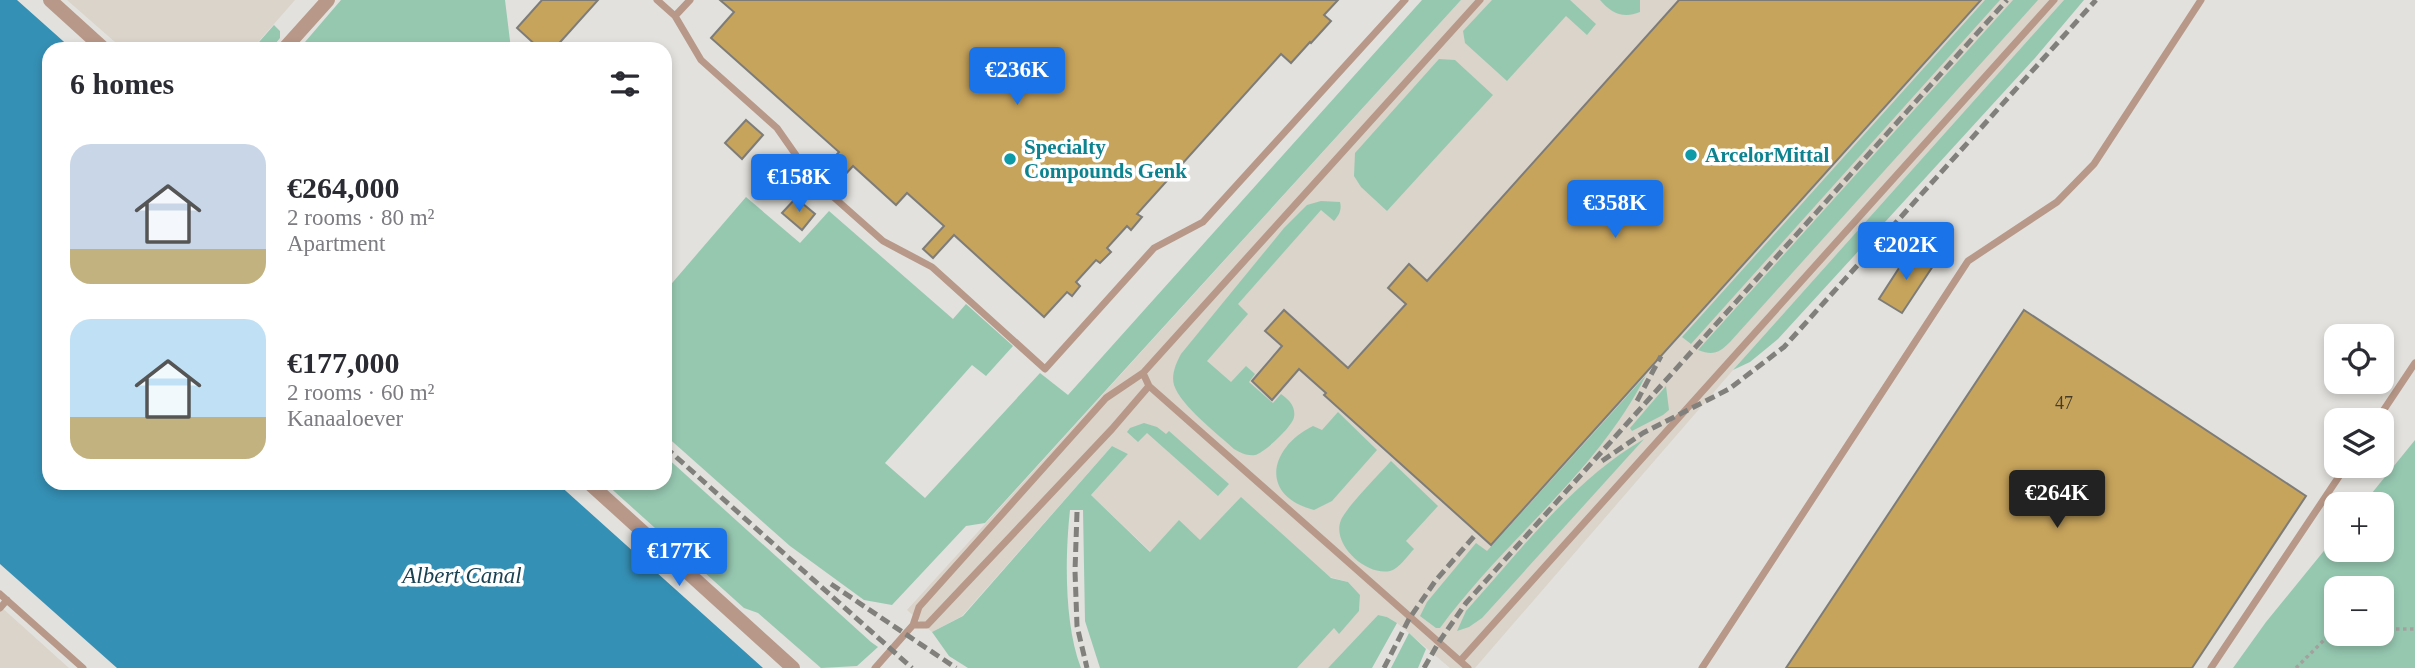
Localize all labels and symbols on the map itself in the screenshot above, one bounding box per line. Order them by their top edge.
pin: €236K [968,48,1066,107]
place label: Specialty Compounds Genk [1024,135,1187,183]
place label: ArcelorMittal [1705,143,1830,167]
marker: ArcelorMittal [1683,147,1699,163]
marker: Specialty Compounds Genk [1002,151,1018,167]
pin: €158K [750,154,848,214]
pin: €358K [1566,180,1664,240]
pin: €202K [1857,222,1955,282]
house number: 47 [2055,393,2073,413]
pin: €264K [2008,470,2106,530]
pin: €177K [630,528,728,588]
water label: Albert Canal [400,563,522,588]

